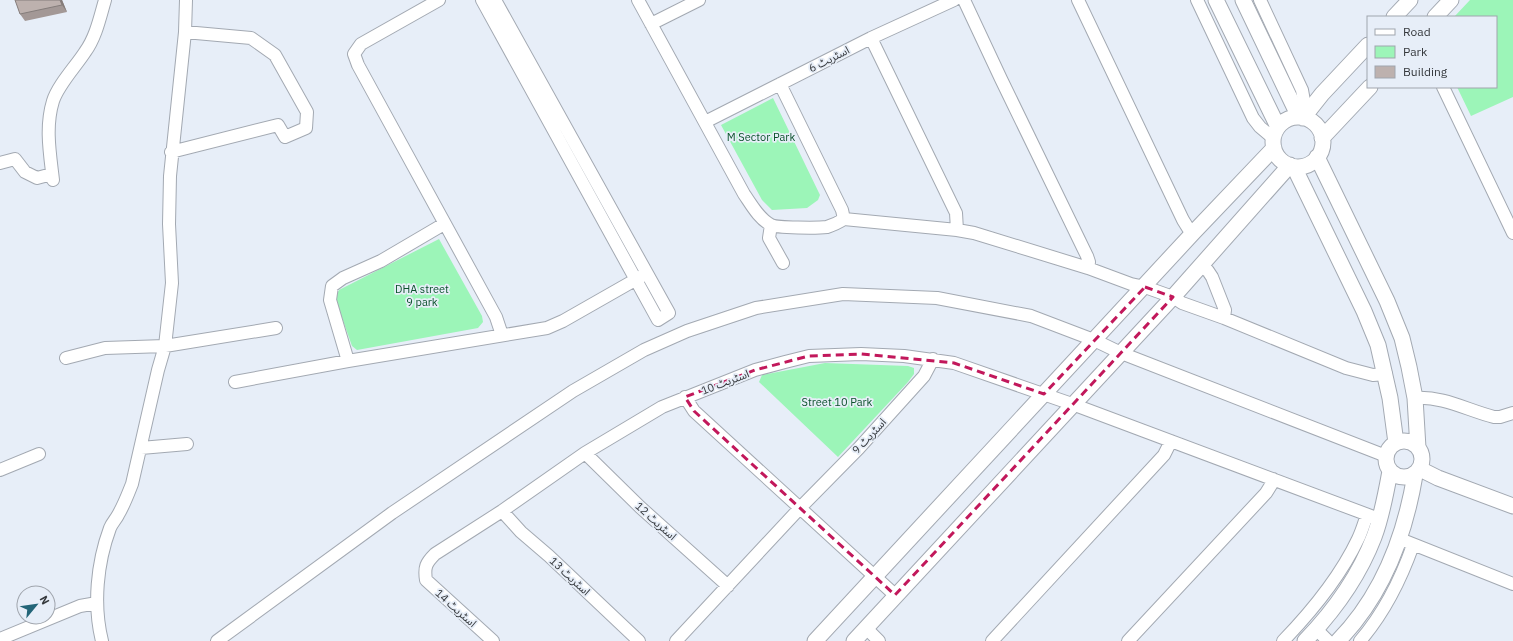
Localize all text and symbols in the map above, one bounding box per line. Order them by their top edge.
legend [1367,16,1497,88]
text: Road [1403,24,1431,39]
street label: اسٹریٹ 6 [806,43,852,75]
text: Park [1403,44,1428,59]
text: Building [1403,64,1448,79]
park label: M Sector Park [727,130,795,144]
park label: DHA street 9 park [395,282,449,309]
street label: اسٹریٹ 10 [699,366,751,398]
park label: Street 10 Park [802,395,873,409]
street label: اسٹریٹ 9 [849,415,889,457]
street label: اسٹریٹ 12 [633,499,679,543]
street label: اسٹریٹ 13 [547,554,593,598]
north arrow [16,585,56,625]
street label: اسٹریٹ 14 [433,586,479,630]
text: N [37,593,53,607]

